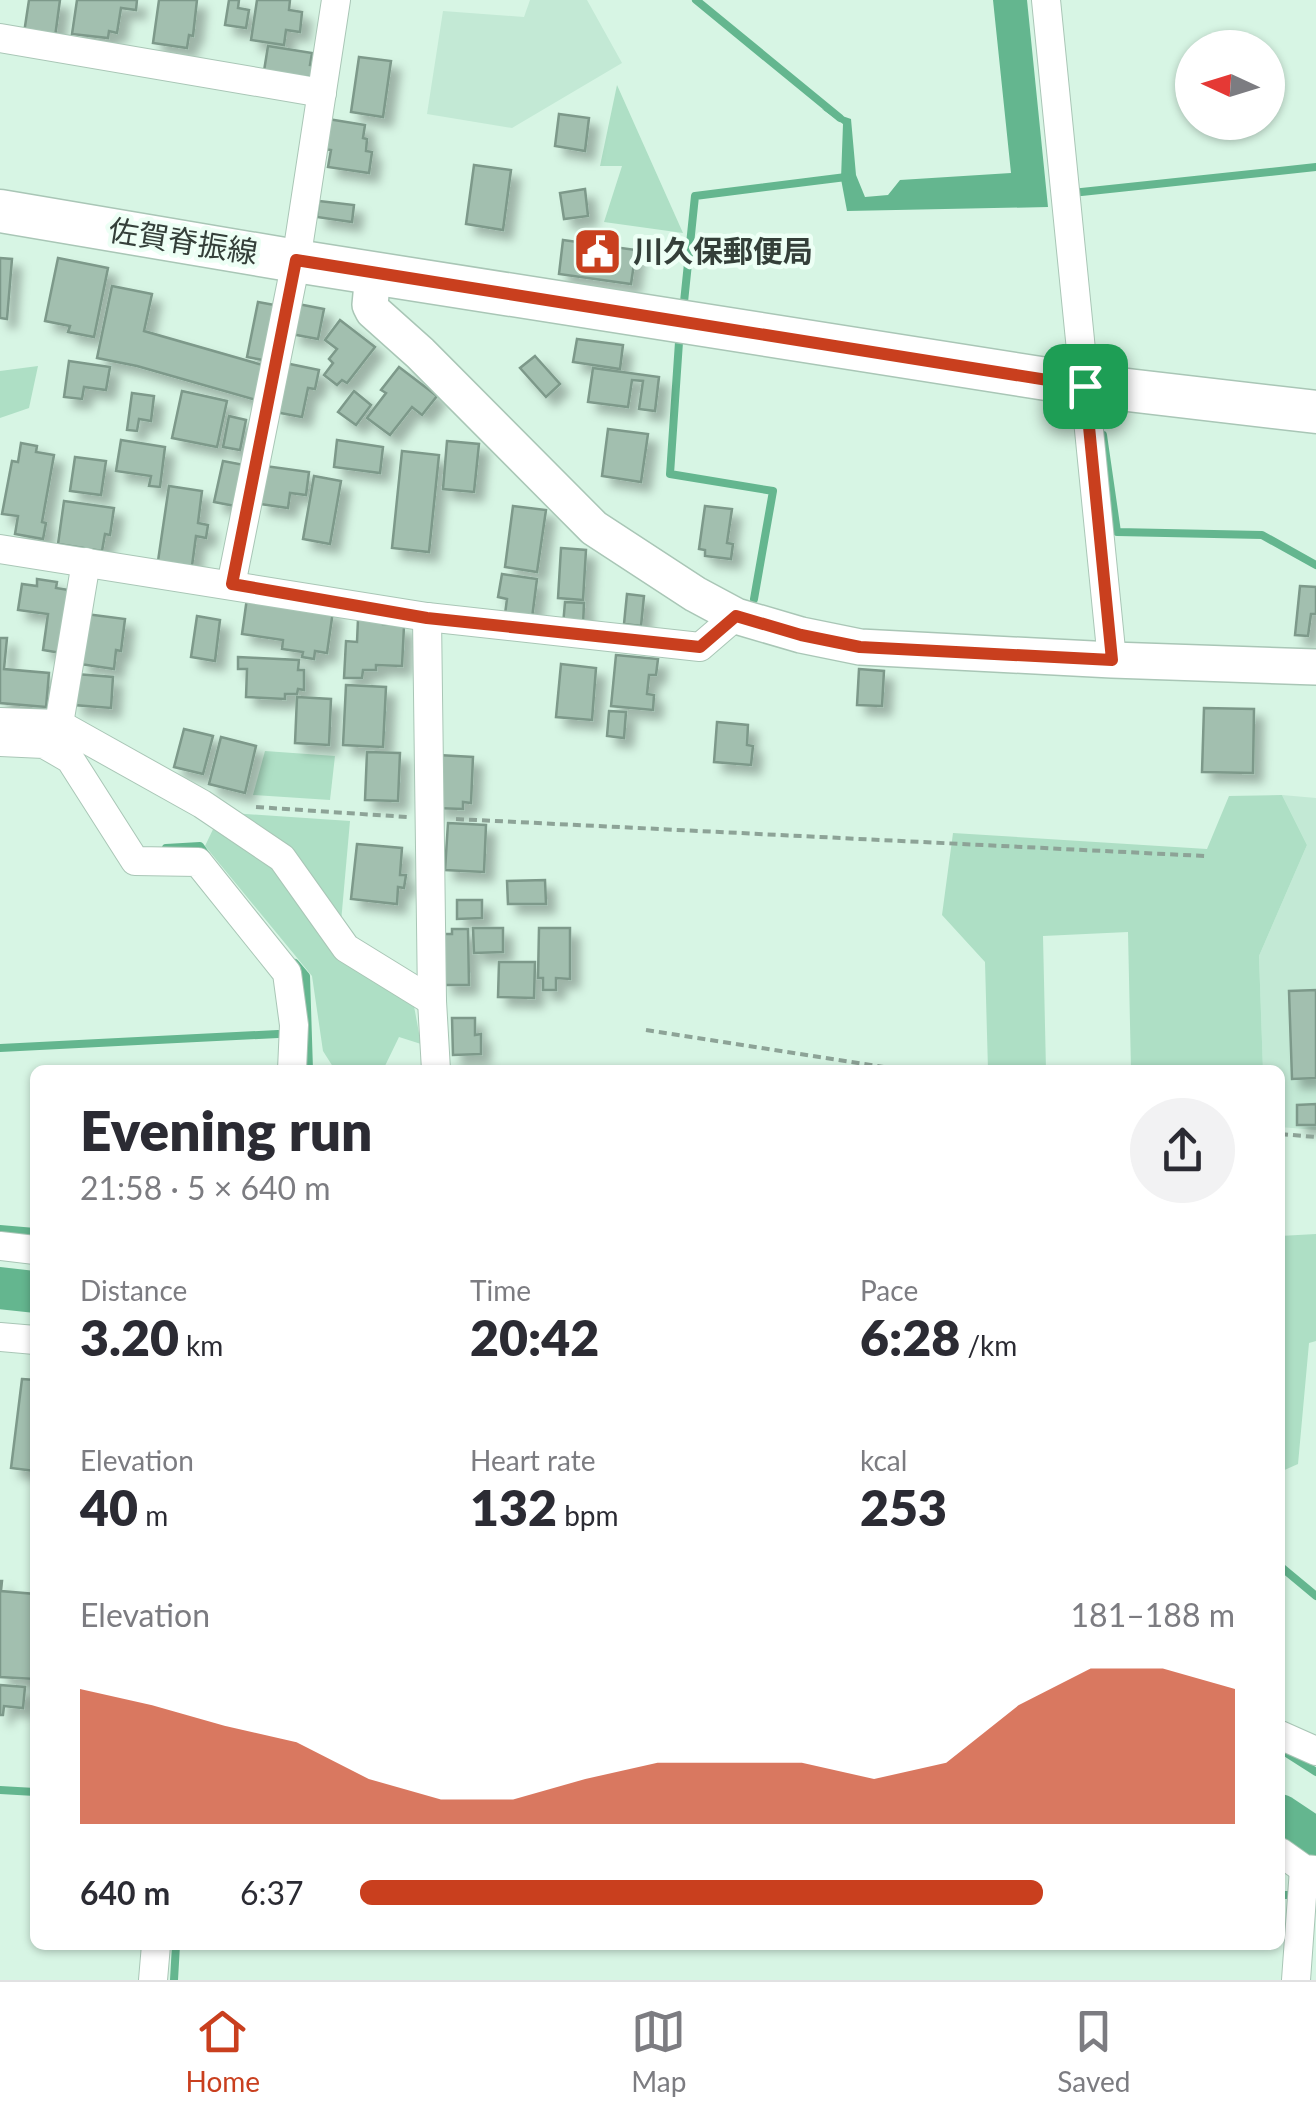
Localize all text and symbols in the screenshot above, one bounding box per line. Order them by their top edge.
north arrow [1175,30,1285,140]
map controls [1175,30,1285,140]
street label: 佐賀脊振線 [106,211,260,270]
public building icon: 川久保郵便局 [572,226,624,278]
place label: 川久保郵便局 [633,232,813,268]
pin [1043,344,1128,429]
icon: arrive [1058,359,1113,414]
text: Evening run [80,1097,372,1163]
button: share [1130,1098,1235,1203]
text: 21:58 · 5 × 640 m [80,1168,331,1207]
text: Distance [80,1273,187,1307]
text: Time [470,1273,531,1307]
text: Pace [860,1273,918,1307]
text: 3.20 [80,1307,179,1367]
text: 20:42 [470,1307,599,1367]
text: 6:28 [860,1307,960,1367]
text: km [179,1328,223,1362]
text: /km [960,1328,1017,1362]
text: Elevation [80,1443,194,1477]
text: Heart rate [470,1443,596,1477]
text: kcal [860,1443,907,1477]
text: 40 [80,1477,138,1537]
text: 132 [470,1477,557,1537]
text: 253 [860,1477,947,1537]
text: m [138,1498,168,1532]
text: bpm [557,1498,619,1532]
text: Elevation [80,1595,210,1634]
text: 181–188 m [1071,1595,1235,1634]
text: 640 m [80,1873,170,1912]
text: 6:37 [240,1873,304,1912]
tab: Home [186,2004,260,2098]
tab: Map [631,2004,686,2098]
tab: Saved [1057,2004,1130,2098]

